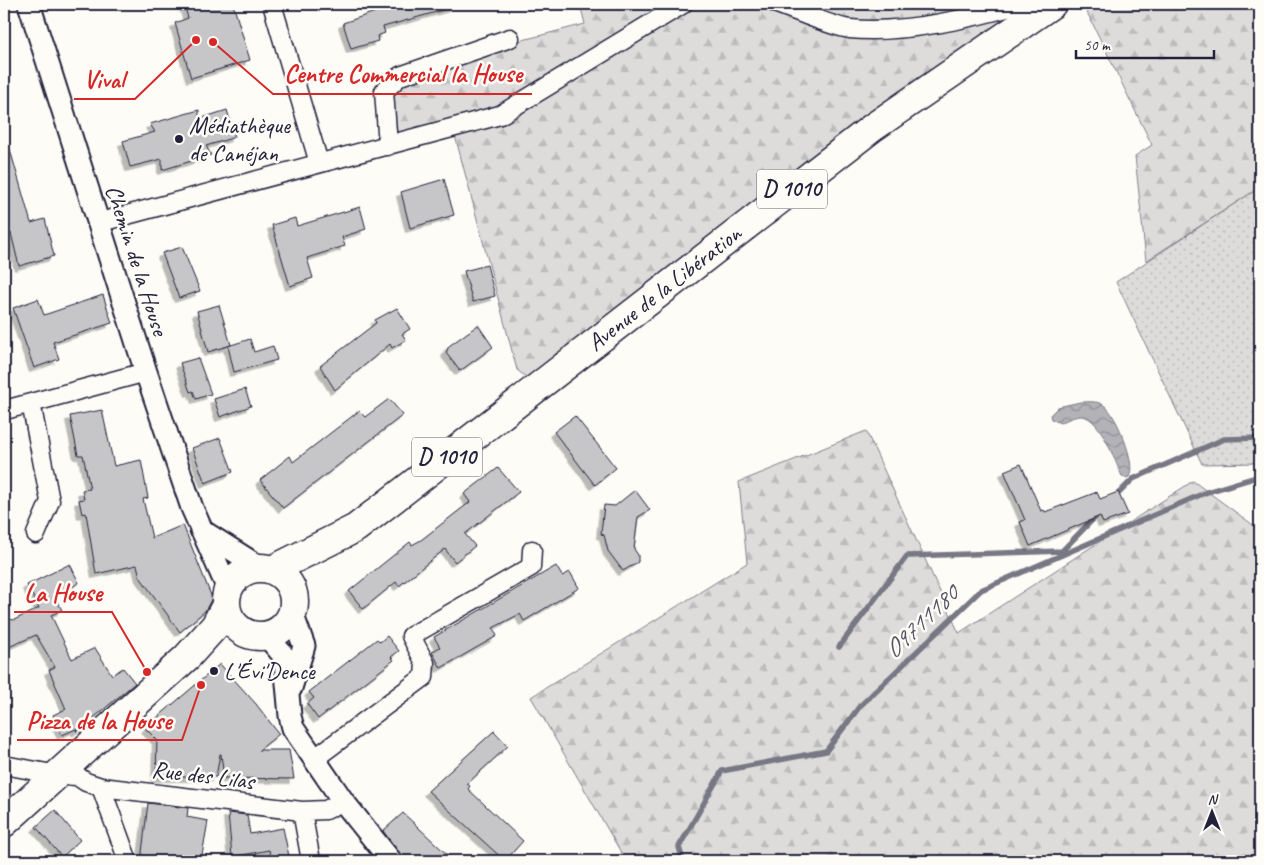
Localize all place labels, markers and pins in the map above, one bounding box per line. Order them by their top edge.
callout: Centre Commercial la House [273,54,532,94]
callout: Vival [74,59,135,99]
place label: Médiathèque de Canéjan [189,110,292,168]
marker: Médiathèque de Canéjan [173,133,185,145]
callout: La House [14,572,112,612]
place label: L'Évi'Dence [224,656,317,686]
marker: L'Évi'Dence [208,665,220,677]
callout: Pizza de la House [17,700,182,740]

